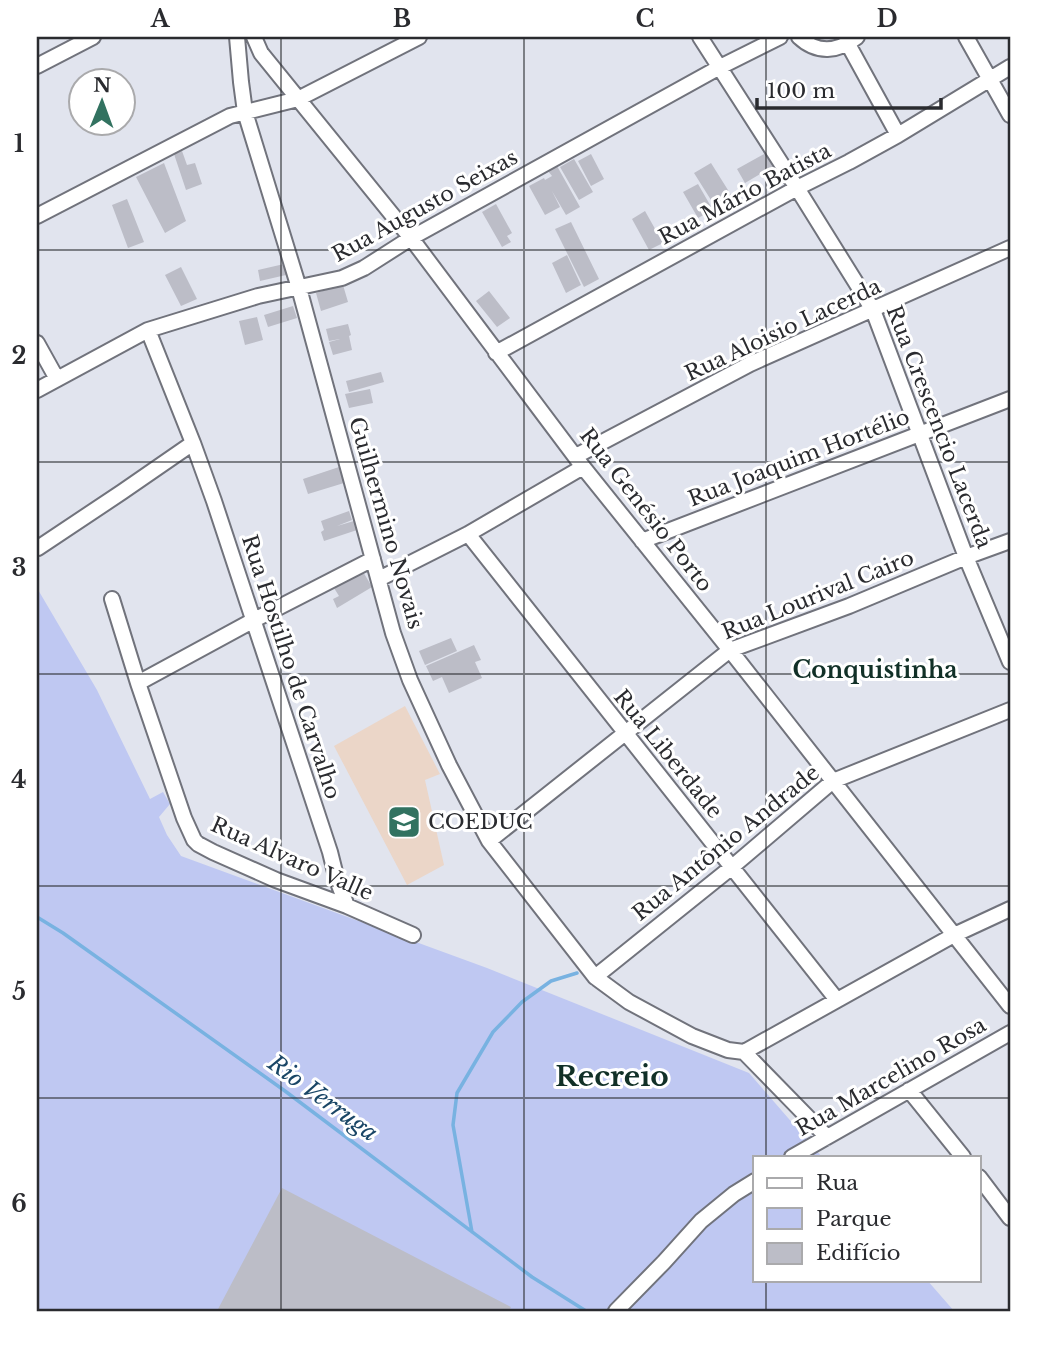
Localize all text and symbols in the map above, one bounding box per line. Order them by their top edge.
text: A [150,5,171,33]
text: B [393,5,411,33]
text: C [636,5,654,33]
text: D [876,5,898,33]
north arrow [66,66,136,136]
scale bar [757,66,940,110]
text: N [93,74,112,97]
text: 100 m [767,78,835,104]
text: 1 [14,130,24,158]
street label: Rua Mário Batista [654,137,836,250]
street label: Rua Augusto Seixas [328,144,522,268]
street label: Rua Aloisio Lacerda [681,273,886,387]
street label: Rua Crescencio Lacerda [881,302,997,552]
text: 2 [12,342,26,370]
street label: Rua Joaquim Hortélio [685,404,913,512]
street label: Guilhermino Novais [343,414,429,632]
street label: Rua Genésio Porto [574,423,718,597]
street label: Rua Hostilho de Carvalho [236,532,346,802]
street label: Rua Lourival Cairo [718,545,918,645]
text: 3 [12,554,26,582]
district label: Conquistinha [792,656,958,684]
street label: Rua Liberdade [608,684,728,824]
street label: Rua Antônio Andrade [627,760,825,926]
text: 4 [11,766,27,794]
school or university icon: COEDUC [385,803,423,841]
place label: COEDUC [428,809,533,835]
street label: Rua Alvaro Valle [207,812,377,906]
text: 5 [12,978,26,1006]
street label: Rua Marcelino Rosa [791,1012,991,1142]
water label: Rio Verruga [262,1048,383,1147]
district label: Recreio [555,1059,669,1094]
legend [753,1156,981,1282]
text: Rua [816,1170,859,1196]
text: 6 [11,1190,27,1218]
text: Parque [816,1206,891,1232]
text: Edifício [816,1240,901,1266]

